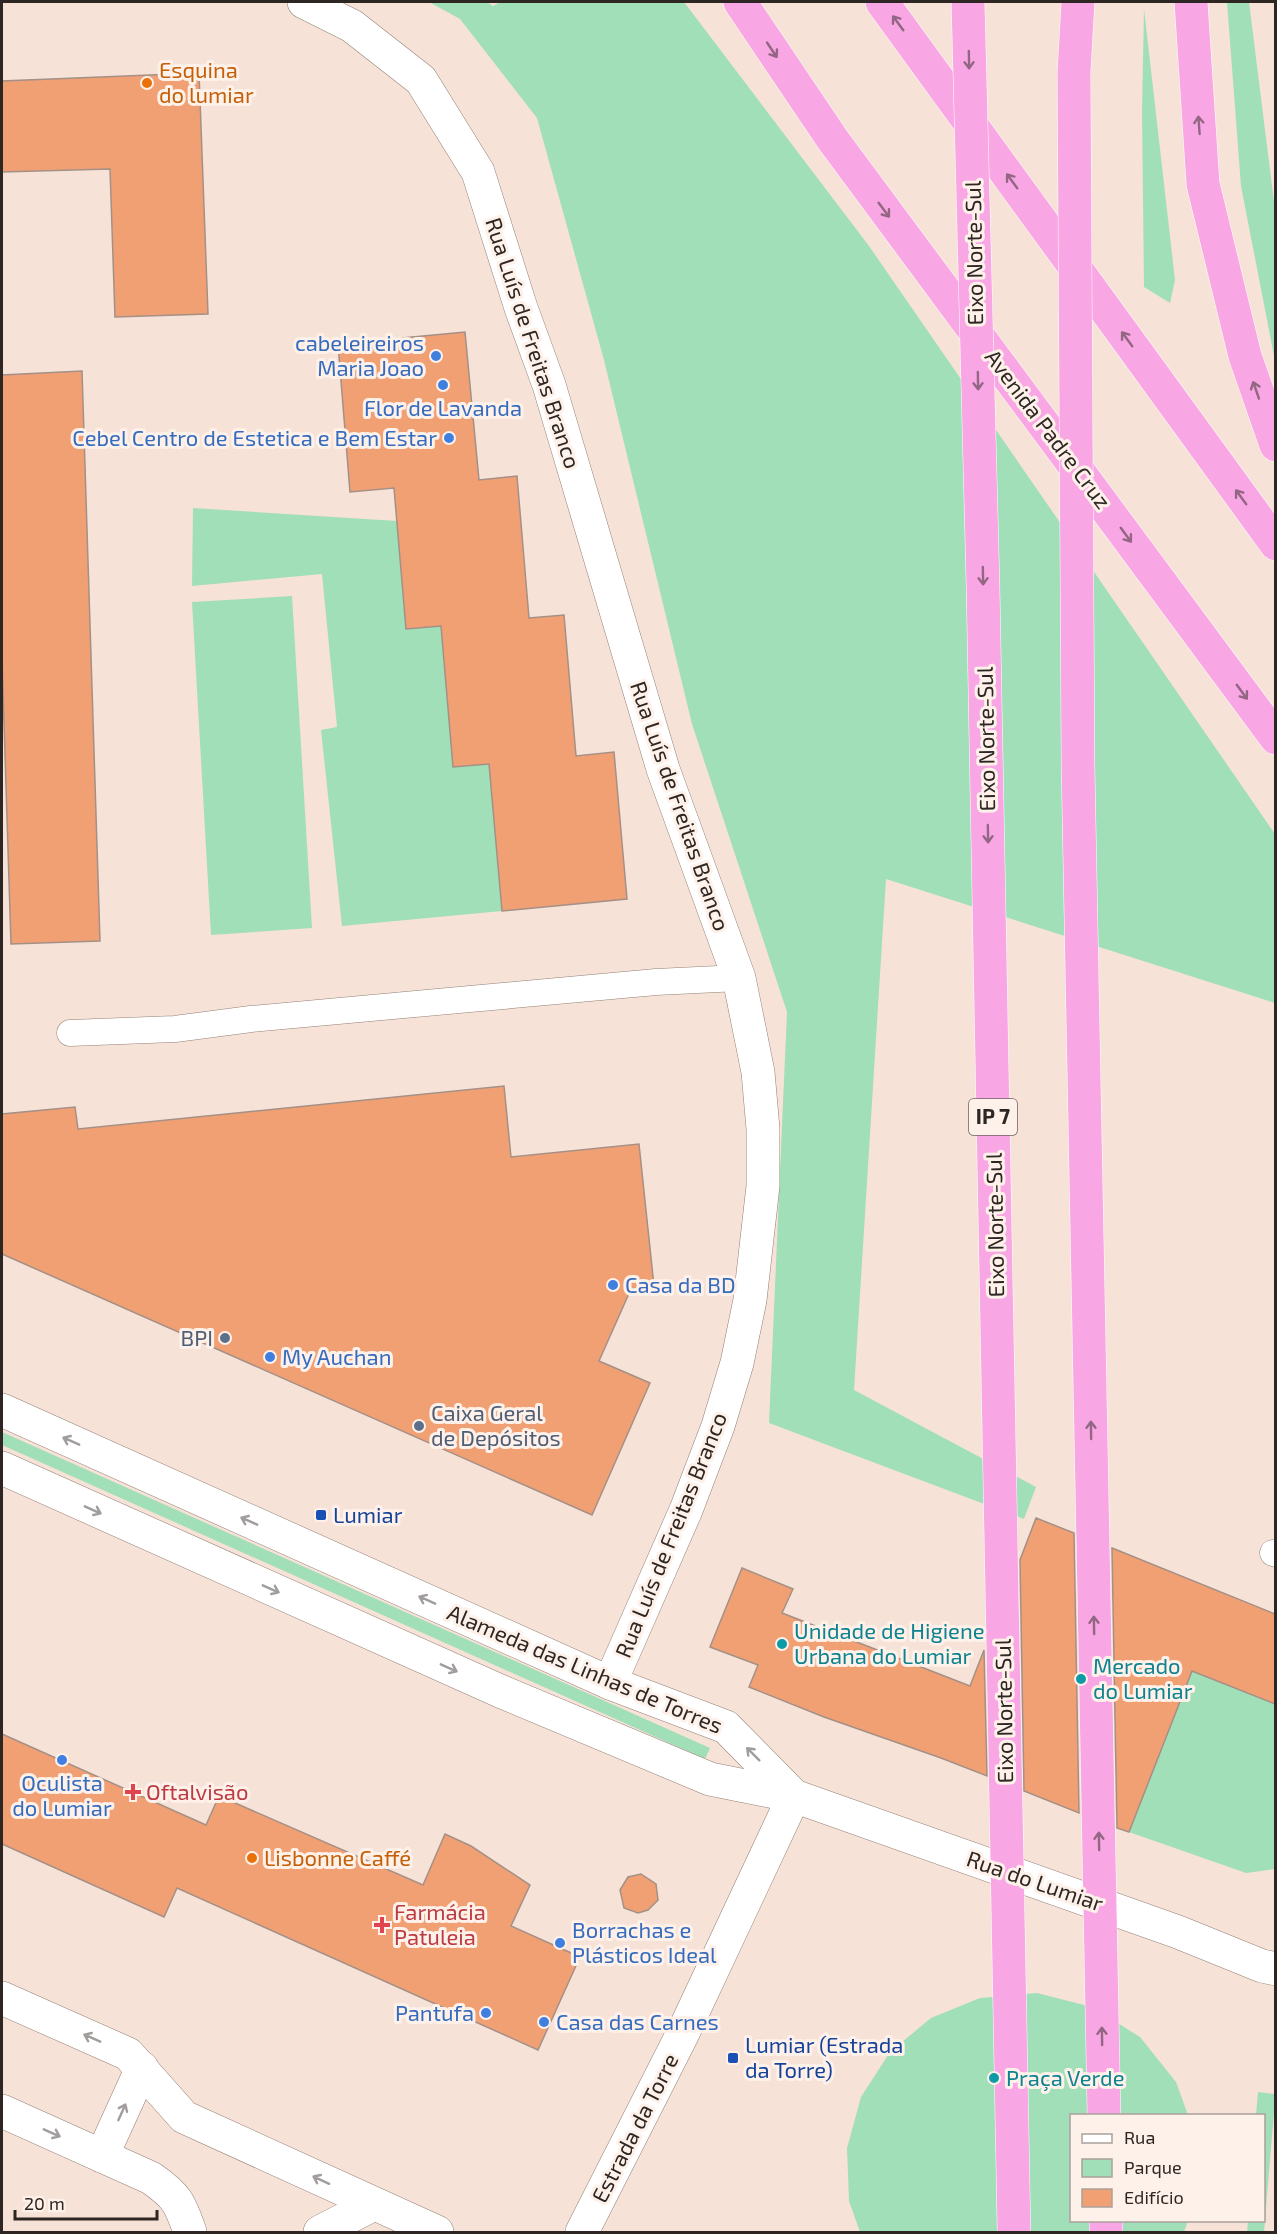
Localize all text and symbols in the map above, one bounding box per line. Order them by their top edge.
one-way arrow [892,16,904,32]
one-way arrow [767,41,779,58]
one-way arrow [964,49,975,69]
place label: Esquina do lumiar [159,56,254,107]
marker: Esquina do lumiar [140,76,154,90]
one-way arrow [1194,116,1205,136]
one-way arrow [1006,174,1018,190]
street label: Eixo Norte-Sul [959,180,987,326]
one-way arrow [878,201,891,217]
street label: Rua Luís de Freitas Branco [481,214,587,471]
place label: cabeleireiros Maria Joao [295,329,424,380]
one-way arrow [1121,331,1133,347]
street label: Avenida Padre Cruz [981,344,1117,513]
marker: cabeleireiros Maria Joao [429,349,443,363]
one-way arrow [972,370,983,390]
marker: Flor de Lavanda [436,378,450,392]
one-way arrow [1250,381,1261,400]
place label: Flor de Lavanda [364,394,522,420]
place label: Cebel Centro de Estetica e Bem Estar [72,424,437,450]
marker: Cebel Centro de Estetica e Bem Estar [442,431,456,445]
one-way arrow [1235,489,1247,505]
one-way arrow [1120,526,1132,542]
one-way arrow [977,565,988,585]
street label: Eixo Norte-Sul [971,666,999,812]
street label: Rua Luís de Freitas Branco [626,678,736,934]
one-way arrow [1235,683,1248,699]
one-way arrow [982,823,993,843]
road number: IP 7 [969,1099,1017,1135]
street label: Eixo Norte-Sul [980,1152,1008,1298]
place label: Casa da BD [625,1271,736,1297]
marker: Casa da BD [606,1278,620,1292]
place label: BPI [181,1324,213,1350]
marker: BPI [218,1331,232,1345]
place label: My Auchan [282,1343,391,1369]
marker: My Auchan [263,1350,277,1364]
place label: Caixa Geral de Depósitos [431,1399,561,1450]
street label: Rua Luís de Freitas Branco [609,1408,731,1661]
marker: Caixa Geral de Depósitos [412,1419,426,1433]
one-way arrow [1085,1421,1096,1441]
one-way arrow [62,1435,80,1446]
place label: Lumiar [333,1501,403,1527]
one-way arrow [84,1504,102,1516]
marker: Lumiar [314,1508,328,1522]
one-way arrow [240,1514,258,1526]
one-way arrow [262,1584,280,1595]
one-way arrow [418,1594,436,1606]
street label: Alameda das Linhas de Torres [444,1598,727,1738]
one-way arrow [1089,1616,1100,1636]
place label: Unidade de Higiene Urbana do Lumiar [794,1617,985,1668]
marker: Unidade de Higiene Urbana do Lumiar [775,1637,789,1651]
street label: Eixo Norte-Sul [989,1638,1017,1784]
place label: Mercado do Lumiar [1093,1652,1193,1703]
one-way arrow [440,1663,458,1674]
marker: Mercado do Lumiar [1074,1672,1088,1686]
one-way arrow [745,1747,760,1762]
marker: Oculista do Lumiar [55,1753,69,1767]
place label: Oculista do Lumiar [12,1769,112,1820]
place label: Oftalvisão [146,1778,248,1804]
marker: Oftalvisão [124,1783,142,1801]
one-way arrow [1093,1832,1104,1852]
place label: Lisbonne Caffé [264,1844,411,1870]
street label: Rua do Lumiar [964,1845,1107,1916]
marker: Lisbonne Caffé [245,1851,259,1865]
place label: Farmácia Patuleia [394,1898,486,1949]
place label: Borrachas e Plásticos Ideal [572,1916,717,1967]
marker: Farmácia Patuleia [375,1918,389,1932]
marker: Borrachas e Plásticos Ideal [553,1936,567,1950]
place label: Pantufa [395,1999,474,2025]
marker: Pantufa [479,2006,493,2020]
place label: Casa das Carnes [556,2008,719,2034]
marker: Casa das Carnes [537,2015,551,2029]
one-way arrow [1097,2027,1108,2047]
place label: Lumiar (Estrada da Torre) [745,2031,903,2082]
one-way arrow [84,2032,102,2043]
street label: Estrada da Torre [585,2049,683,2206]
marker: Lumiar (Estrada da Torre) [726,2051,740,2065]
place label: Praça Verde [1006,2064,1125,2092]
marker: Praça Verde [987,2071,1001,2085]
one-way arrow [117,2103,128,2122]
legend [1070,2114,1265,2222]
text: Rua [1124,2126,1155,2148]
one-way arrow [43,2129,61,2140]
text: Parque [1124,2156,1182,2178]
one-way arrow [312,2174,331,2185]
scale bar [15,2183,158,2221]
text: Edifício [1124,2186,1184,2208]
text: 20 m [24,2192,65,2214]

